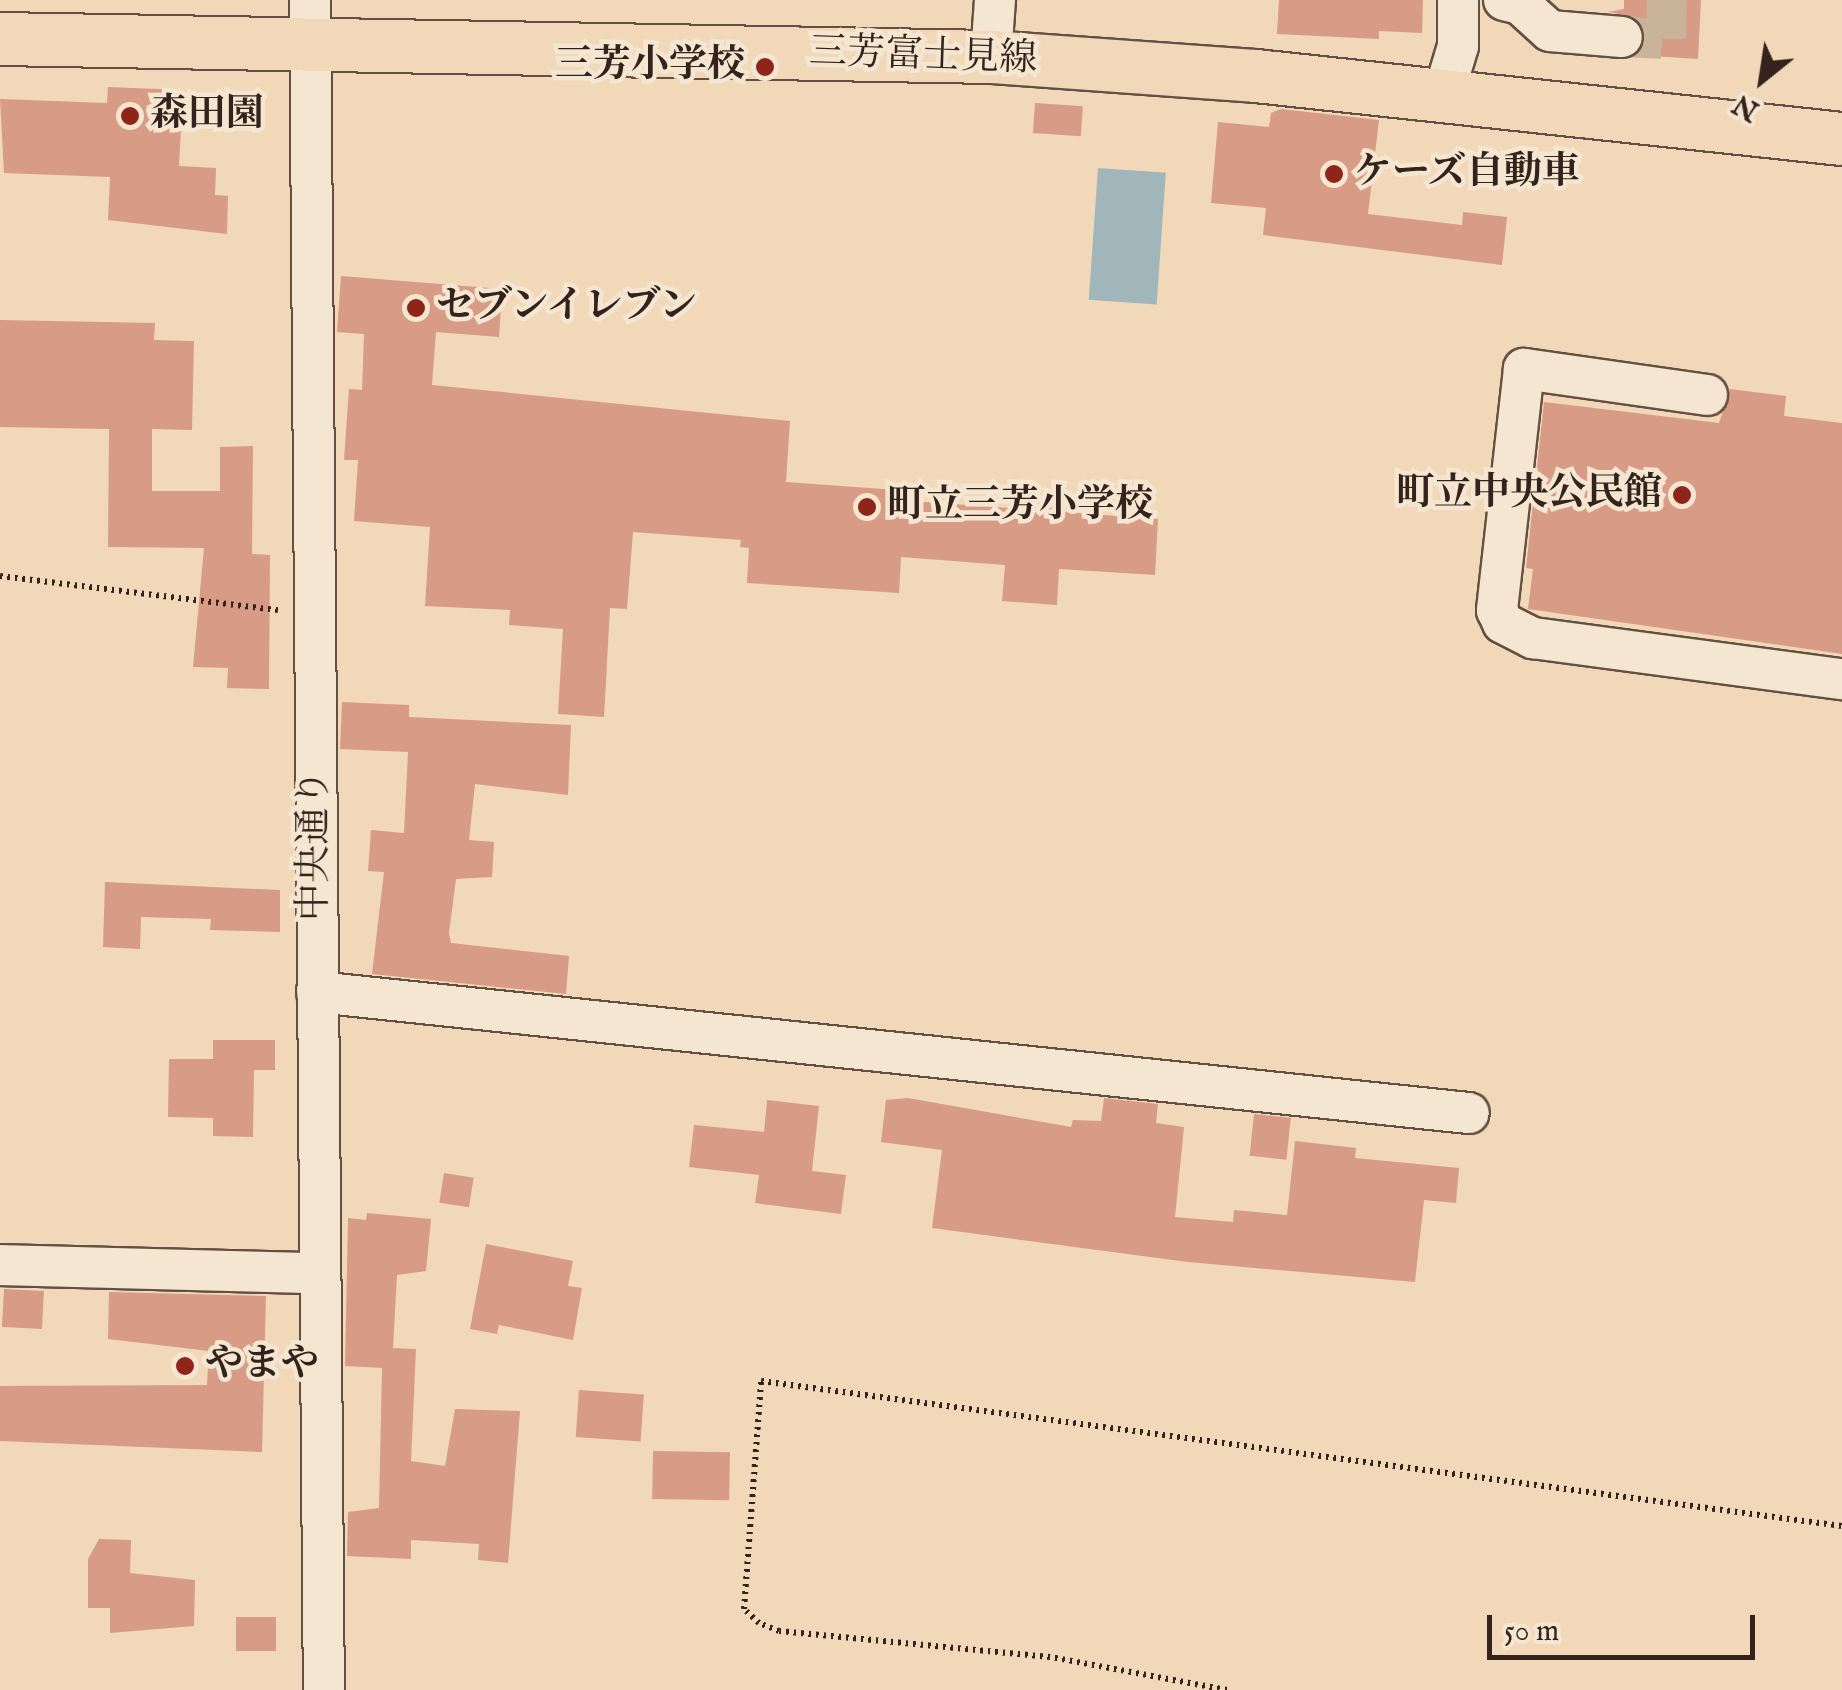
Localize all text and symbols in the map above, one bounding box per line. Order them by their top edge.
street label: 三芳富士見線 [808,30,1038,84]
north arrow [1712,30,1812,130]
place label: 三芳小学校 [555,44,745,90]
marker: 三芳小学校 [754,56,776,78]
text: N [1728,85,1766,128]
place label: 森田園 [150,93,264,139]
marker: 森田園 [119,105,141,127]
place label: ケーズ自動車 [1354,151,1582,197]
marker: ケーズ自動車 [1323,163,1345,185]
place label: セブンイレブン [436,285,702,331]
marker: セブンイレブン [405,297,427,319]
place label: 町立中央公民館 [1396,472,1662,518]
place label: 町立三芳小学校 [887,484,1153,530]
marker: 町立中央公民館 [1671,484,1693,506]
marker: 町立三芳小学校 [856,496,878,518]
street label: 中央通り [293,769,339,921]
place label: やまや [205,1343,319,1389]
marker: やまや [174,1355,196,1377]
scale bar [1492,1595,1760,1657]
text: 50 m [1504,1613,1559,1651]

